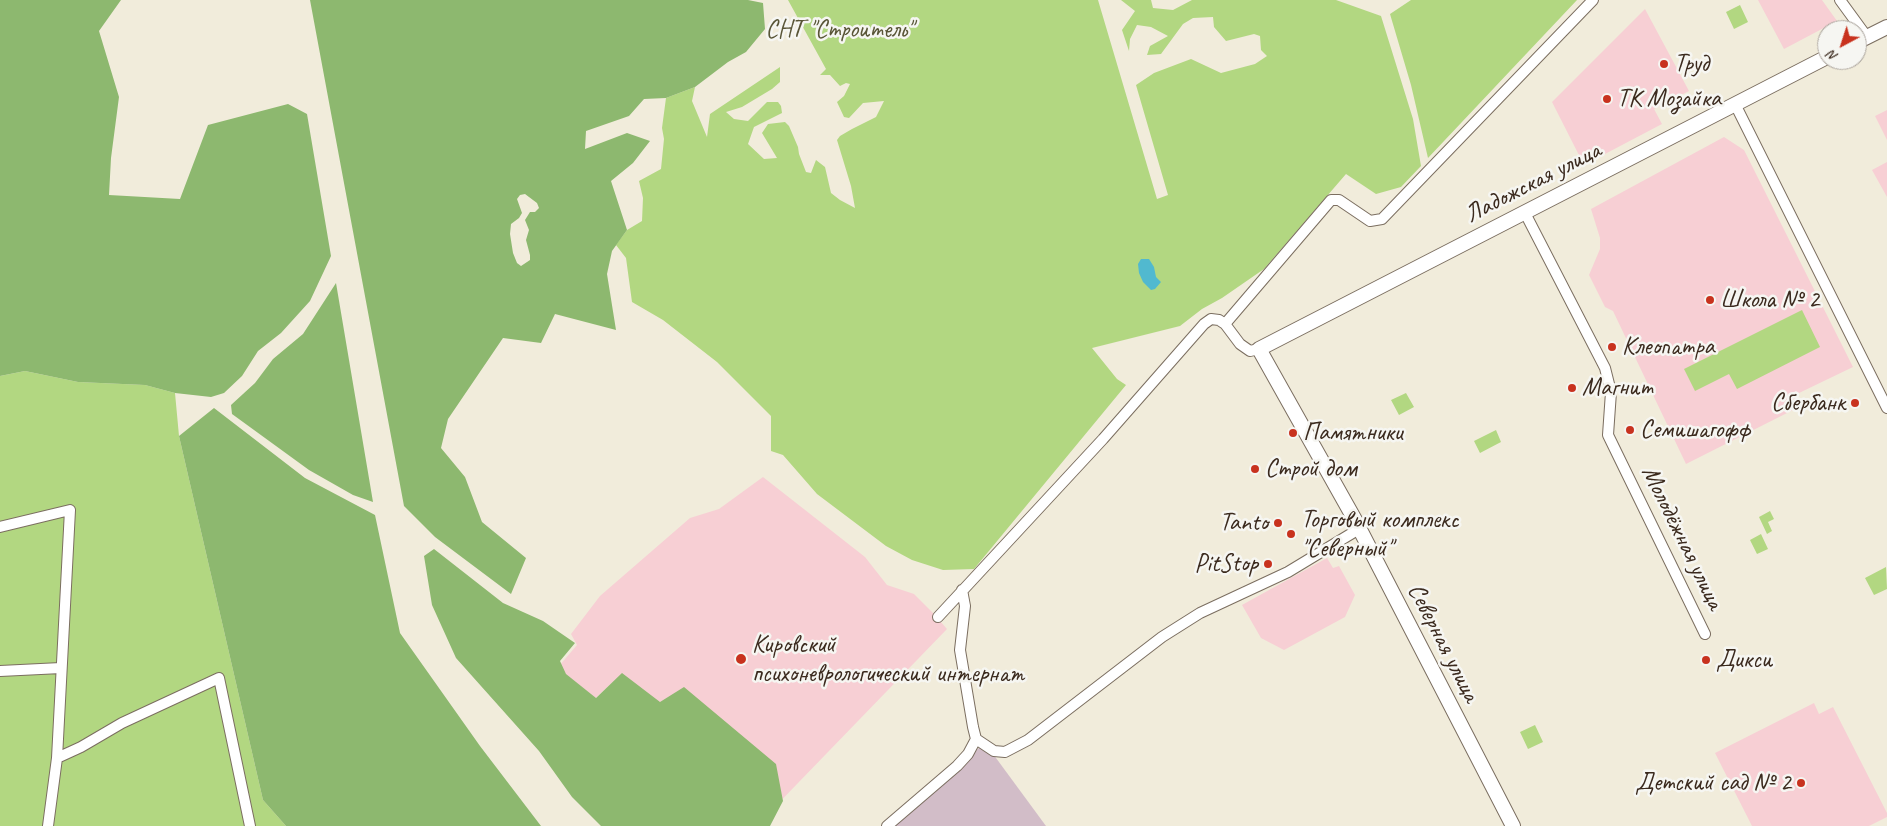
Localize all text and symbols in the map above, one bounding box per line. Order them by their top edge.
park label: СНТ "Строитель" [765,15,913,45]
north arrow [1817,20,1867,70]
text: N [1824,47,1841,65]
place label: Труд [1674,49,1709,79]
marker: Труд [1658,58,1670,70]
place label: ТК Мозайка [1617,84,1721,114]
marker: ТК Мозайка [1601,93,1613,105]
street label: Ладожская улица [1460,136,1606,230]
place label: Школа № 2 [1720,285,1819,315]
marker: Школа № 2 [1704,294,1716,306]
place label: Клеопатра [1622,332,1714,362]
marker: Клеопатра [1606,341,1618,353]
place label: Магнит [1582,373,1653,403]
marker: Магнит [1566,382,1578,394]
place label: Сбербанк [1771,388,1845,418]
marker: Сбербанк [1849,397,1861,409]
place label: Семишагофф [1640,415,1750,445]
place label: Памятники [1303,418,1403,448]
marker: Семишагофф [1624,424,1636,436]
marker: Памятники [1287,427,1299,439]
place label: Строй дом [1265,454,1356,484]
street label: Молодёжная улица [1634,461,1730,615]
marker: Строй дом [1249,463,1261,475]
place label: Торговый комплекс "Северный" [1301,505,1458,564]
place label: Tanto [1220,508,1268,538]
marker: Tanto [1272,517,1284,529]
marker: Торговый комплекс "Северный" [1285,528,1297,540]
place label: PitStop [1195,549,1258,579]
marker: PitStop [1262,558,1274,570]
street label: Северная улица [1400,579,1486,707]
place label: Кировский психоневрологический интернат [752,630,1024,689]
place label: Дикси [1716,645,1772,675]
marker: Кировский психоневрологический интернат [734,652,748,666]
marker: Дикси [1700,654,1712,666]
place label: Детский сад № 2 [1635,768,1791,798]
marker: Детский сад № 2 [1795,777,1807,789]

